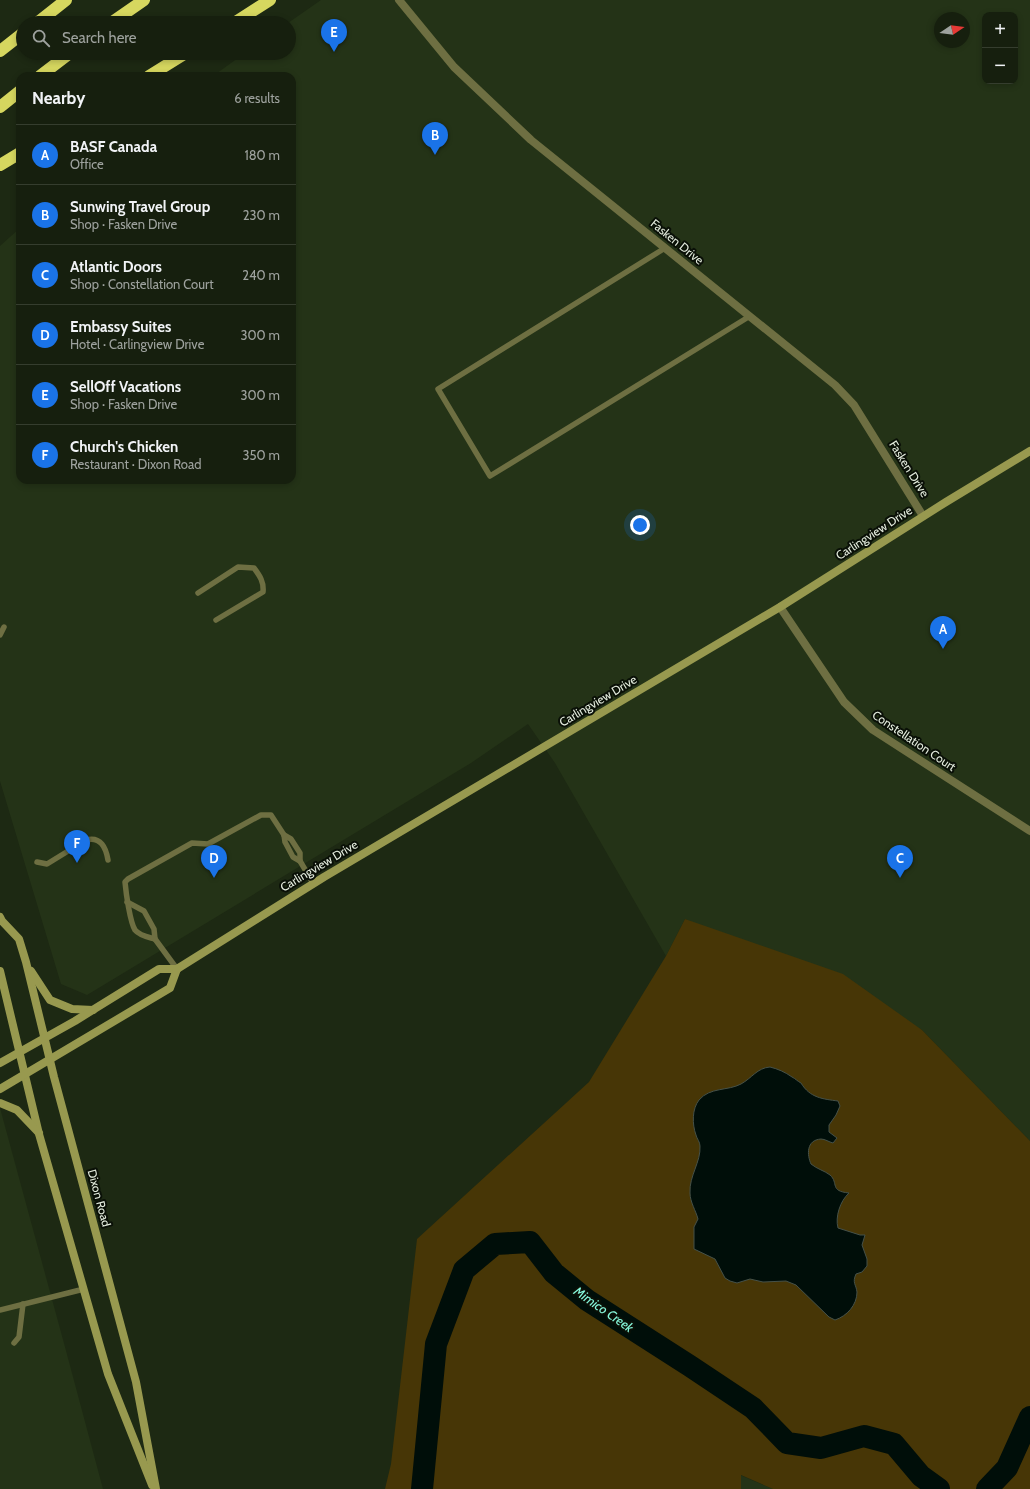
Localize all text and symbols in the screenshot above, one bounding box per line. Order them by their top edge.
north arrow [934,12,970,48]
map controls [982,12,1018,84]
button: + [982,12,1018,48]
search box [16,16,296,60]
pin: E [321,19,347,52]
icon: search [30,27,52,49]
text: Search here [62,29,137,47]
button: − [982,48,1018,84]
text: Nearby [32,88,85,108]
text: 6 results [234,90,280,106]
pin: B [422,122,448,155]
text: BASF Canada [70,138,157,156]
text: A [41,147,49,163]
text: 180 m [244,147,280,163]
text: Office [70,156,104,172]
text: Sunwing Travel Group [70,198,210,216]
text: B [41,207,49,223]
text: 230 m [243,207,280,223]
text: Shop · Fasken Drive [70,216,177,232]
street label: Fasken Drive [648,216,707,268]
text: Atlantic Doors [70,258,162,276]
text: C [41,267,49,283]
text: 240 m [242,267,280,283]
text: Shop · Constellation Court [70,276,214,292]
text: Embassy Suites [70,318,171,336]
text: D [40,327,50,343]
text: 300 m [240,327,280,343]
text: Hotel · Carlingview Drive [70,336,204,352]
text: SellOff Vacations [70,378,181,396]
text: E [41,387,49,403]
text: 300 m [240,387,280,403]
text: Shop · Fasken Drive [70,396,177,412]
text: Church's Chicken [70,438,178,456]
street label: Fasken Drive [886,438,933,500]
text: F [42,447,48,463]
text: 350 m [243,447,280,463]
text: Restaurant · Dixon Road [70,456,201,472]
street label: Carlingview Drive [833,502,915,563]
your location [630,515,650,535]
pin: A [930,616,956,649]
street label: Carlingview Drive [556,672,639,730]
street label: Constellation Court [870,707,959,774]
pin: F [64,830,90,863]
street label: Carlingview Drive [277,837,360,895]
pin: D [201,845,227,878]
pin: C [887,845,913,878]
street label: Dixon Road [85,1168,114,1228]
water label: Mimico Creek [570,1282,637,1336]

